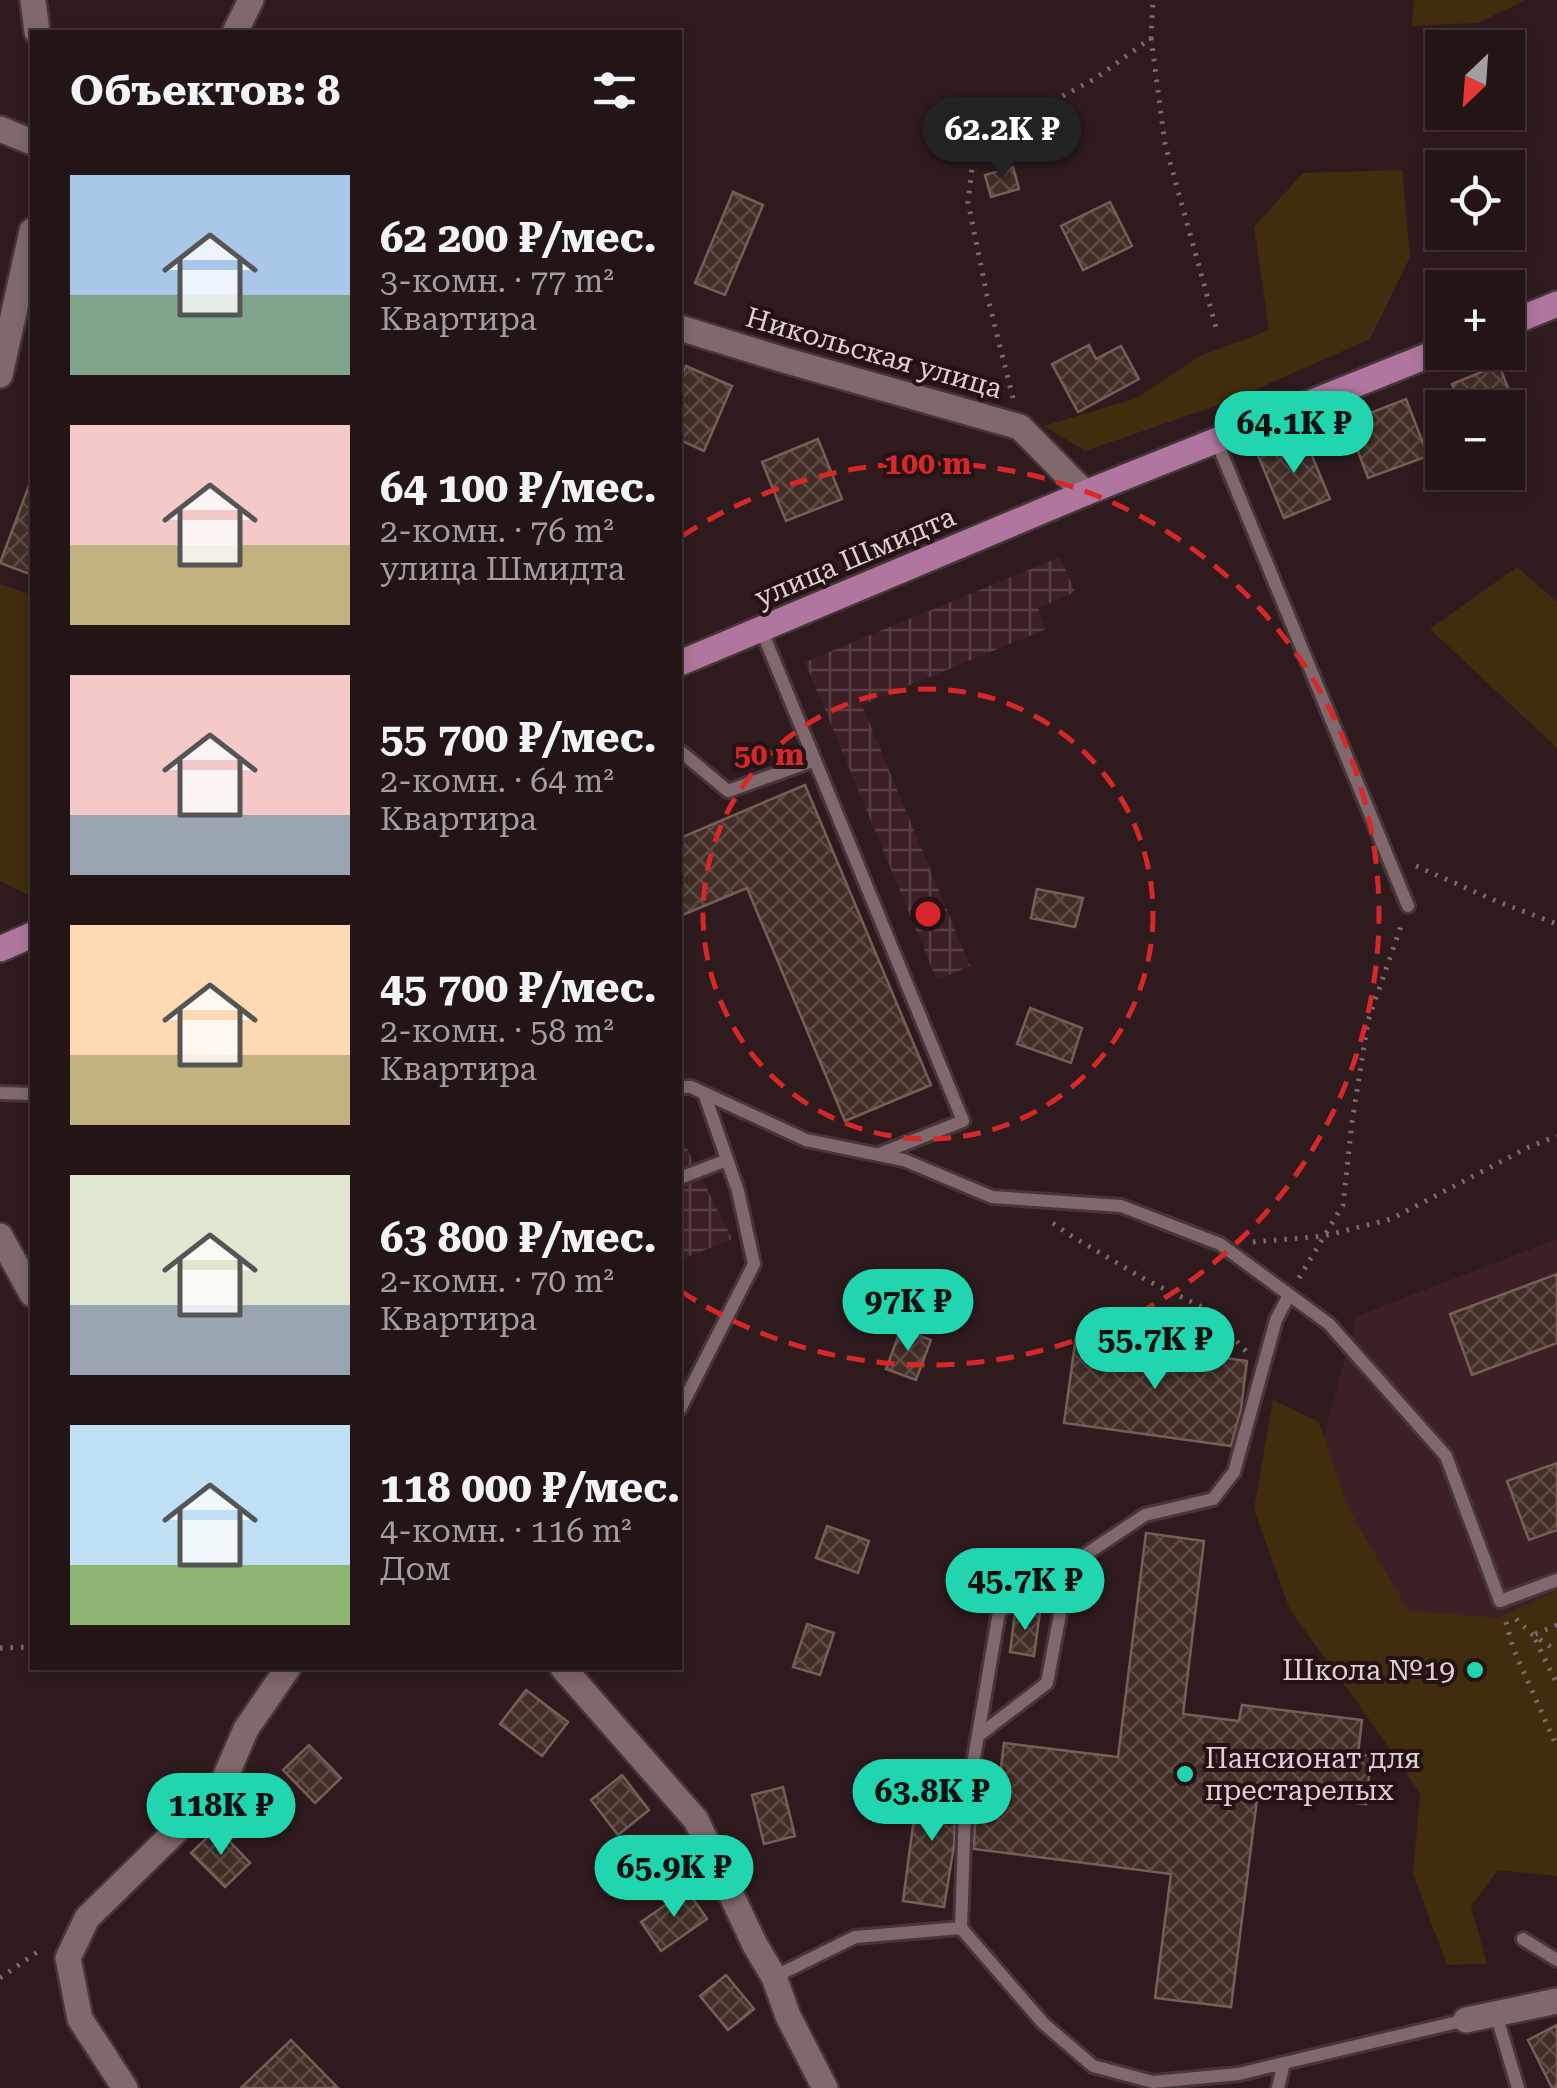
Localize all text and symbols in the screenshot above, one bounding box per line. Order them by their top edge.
north arrow [1425,30,1525,130]
map controls [1425,30,1525,490]
icon: filters [587,63,642,118]
text: Объектов: 8 [70,66,340,115]
pin: 62.2K ₽ [910,97,1094,182]
text: 62.2K ₽ [945,110,1059,148]
button: locate [1425,150,1525,250]
text: 62 200 ₽/мес. [380,213,657,262]
icon: home [150,215,270,335]
text: 3-комн. · 77 m² [380,262,614,300]
button: + [1425,270,1525,370]
text: Квартира [380,300,537,338]
street label: Никольская улица [742,301,1006,405]
button: − [1425,390,1525,490]
pin: 64.1K ₽ [1202,391,1386,476]
text: 64.1K ₽ [1237,404,1351,442]
text: 100 m [885,446,972,481]
text: 64 100 ₽/мес. [380,463,657,512]
icon: home [150,465,270,585]
street label: улица Шмидта [750,500,960,614]
text: 2-комн. · 76 m² [380,512,614,550]
text: улица Шмидта [380,550,625,588]
text: 55 700 ₽/мес. [380,713,657,762]
icon: home [150,715,270,835]
text: 50 m [734,737,804,772]
text: 2-комн. · 64 m² [380,762,614,800]
text: Квартира [380,800,537,838]
centre of rings [910,896,946,932]
text: 45 700 ₽/мес. [380,963,657,1012]
icon: home [150,965,270,1085]
text: 2-комн. · 58 m² [380,1012,614,1050]
text: Квартира [380,1050,537,1088]
text: 63 800 ₽/мес. [380,1213,657,1262]
icon: home [150,1215,270,1335]
text: 2-комн. · 70 m² [380,1262,614,1300]
pin: 97K ₽ [838,1269,978,1354]
text: 97K ₽ [864,1282,952,1320]
text: Квартира [380,1300,537,1338]
pin: 55.7K ₽ [1063,1307,1247,1392]
text: 55.7K ₽ [1098,1320,1212,1358]
text: 118 000 ₽/мес. [380,1463,680,1512]
icon: home [150,1465,270,1585]
text: 4-комн. · 116 m² [380,1512,632,1550]
pin: 45.7K ₽ [933,1548,1117,1633]
text: Дом [380,1550,451,1588]
text: 45.7K ₽ [968,1561,1082,1599]
place label: Школа №19 [1282,1654,1455,1687]
marker: Школа №19 [1464,1659,1486,1681]
place label: Пансионат для престарелых [1205,1742,1421,1807]
pin: 63.8K ₽ [840,1759,1024,1844]
marker: Пансионат для престарелых [1174,1763,1196,1785]
text: 63.8K ₽ [875,1772,989,1810]
pin: 118K ₽ [140,1773,302,1858]
text: 118K ₽ [169,1786,273,1824]
pin: 65.9K ₽ [582,1835,766,1920]
text: 65.9K ₽ [617,1848,731,1886]

